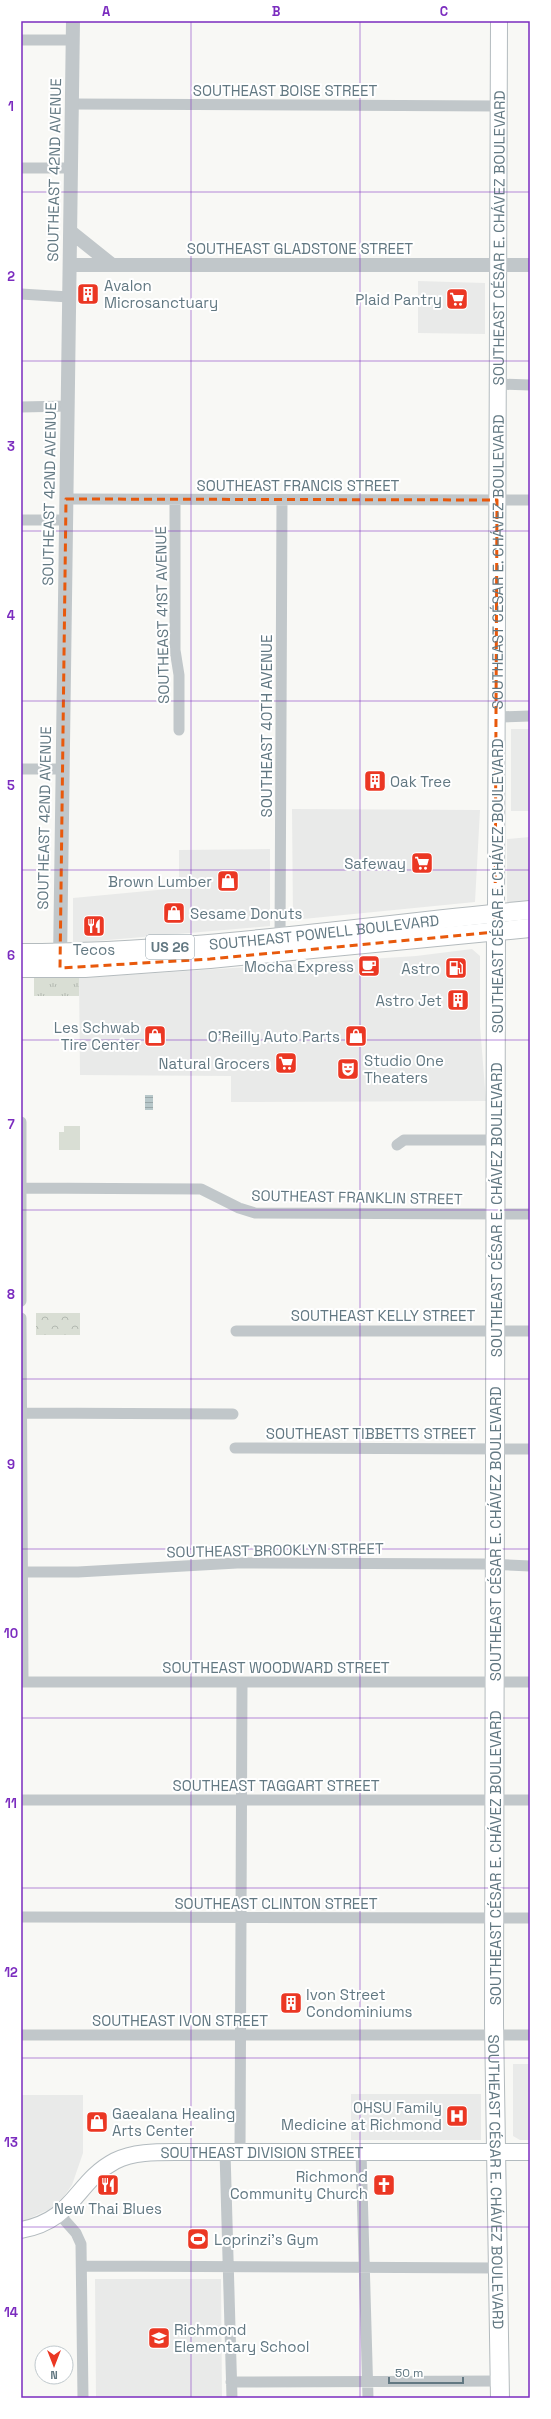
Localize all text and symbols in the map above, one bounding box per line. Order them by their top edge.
text: A [102,3,111,20]
text: B [272,3,281,20]
text: C [440,3,448,20]
street label: SOUTHEAST 42ND AVENUE [43,78,65,262]
street label: SOUTHEAST BOISE STREET [193,81,377,100]
street label: SOUTHEAST CÉSAR E. CHÁVEZ BOULEVARD [488,90,508,385]
text: 1 [8,98,14,115]
street label: SOUTHEAST GLADSTONE STREET [187,239,413,258]
text: 2 [7,268,15,285]
place label: Avalon Microsanctuary [104,276,218,312]
building icon: Avalon Microsanctuary [75,281,101,307]
supermarket icon: Plaid Pantry [444,286,470,312]
place label: Plaid Pantry [355,290,442,309]
street label: SOUTHEAST 42ND AVENUE [38,402,60,586]
street label: SOUTHEAST CÉSAR E. CHÁVEZ BOULEVARD [487,414,507,709]
text: 3 [7,438,15,455]
street label: SOUTHEAST FRANCIS STREET [197,476,400,495]
street label: SOUTHEAST 41ST AVENUE [151,526,173,704]
text: 4 [7,607,15,624]
street label: SOUTHEAST 40TH AVENUE [257,635,276,817]
street label: SOUTHEAST 42ND AVENUE [33,726,55,910]
street label: SOUTHEAST CÉSAR E. CHÁVEZ BOULEVARD [488,739,507,1033]
building icon: Oak Tree [362,768,388,794]
place label: Oak Tree [390,772,451,791]
text: 5 [7,777,15,794]
supermarket icon: Safeway [409,850,435,876]
place label: Safeway [344,854,406,873]
shop icon: Brown Lumber [215,868,241,894]
place label: Brown Lumber [108,872,212,891]
shop icon: Sesame Donuts [161,900,187,926]
place label: Sesame Donuts [190,904,303,923]
street label: SOUTHEAST POWELL BOULEVARD [208,910,440,953]
restaurant icon: Tecos [81,913,107,939]
road number: US 26 [146,935,194,959]
place label: Tecos [73,940,115,959]
text: 6 [7,947,15,964]
cafe icon: Mocha Express [356,953,382,979]
fuel station icon: Astro [443,955,469,981]
place label: Mocha Express [244,957,354,976]
place label: Astro [401,959,440,978]
building icon: Astro Jet [445,987,471,1013]
place label: Astro Jet [375,991,442,1010]
place label: Les Schwab Tire Center [54,1018,140,1054]
shop icon: Les Schwab Tire Center [142,1023,168,1049]
shop icon: O'Reilly Auto Parts [343,1023,369,1049]
place label: O'Reilly Auto Parts [208,1027,340,1046]
supermarket icon: Natural Grocers [273,1050,299,1076]
place label: Studio One Theaters [364,1051,444,1087]
place label: Natural Grocers [158,1054,270,1073]
theatre icon: Studio One Theaters [335,1056,361,1082]
street label: SOUTHEAST CÉSAR E. CHÁVEZ BOULEVARD [487,1063,506,1357]
text: 7 [7,1116,15,1133]
street label: SOUTHEAST FRANKLIN STREET [251,1186,463,1208]
text: 8 [7,1286,15,1303]
street label: SOUTHEAST KELLY STREET [291,1306,475,1325]
street label: SOUTHEAST CÉSAR E. CHÁVEZ BOULEVARD [486,1387,505,1681]
street label: SOUTHEAST TIBBETTS STREET [266,1424,476,1443]
text: 9 [7,1456,15,1473]
street label: SOUTHEAST BROOKLYN STREET [166,1539,384,1561]
text: 10 [4,1625,18,1642]
street label: SOUTHEAST WOODWARD STREET [162,1658,390,1677]
street label: SOUTHEAST CÉSAR E. CHÁVEZ BOULEVARD [486,1711,505,2005]
street label: SOUTHEAST TAGGART STREET [173,1776,380,1795]
text: 11 [5,1795,17,1812]
street label: SOUTHEAST CLINTON STREET [174,1894,378,1913]
text: 12 [4,1964,18,1981]
place label: Ivon Street Condominiums [306,1985,413,2021]
building icon: Ivon Street Condominiums [278,1990,304,2016]
street label: SOUTHEAST IVON STREET [92,2011,268,2030]
street label: SOUTHEAST CÉSAR E. CHÁVEZ BOULEVARD [485,2034,508,2330]
place label: OHSU Family Medicine at Richmond [281,2098,442,2134]
hospital icon: OHSU Family Medicine at Richmond [444,2103,470,2129]
place label: Gaealana Healing Arts Center [112,2104,235,2140]
shop icon: Gaealana Healing Arts Center [84,2109,110,2135]
text: 13 [4,2134,18,2151]
street label: SOUTHEAST DIVISION STREET [160,2142,363,2162]
place label: Richmond Community Church [230,2167,368,2203]
restaurant icon: New Thai Blues [95,2172,121,2198]
church icon: Richmond Community Church [371,2172,397,2198]
place label: New Thai Blues [54,2199,162,2218]
sports icon: Loprinzi's Gym [185,2226,211,2252]
place label: Loprinzi's Gym [214,2230,319,2249]
text: 14 [4,2304,18,2321]
place label: Richmond Elementary School [174,2320,310,2356]
school or university icon: Richmond Elementary School [146,2325,172,2351]
north arrow [34,2345,74,2385]
scale bar [389,2359,463,2385]
text: 50 m [395,2365,423,2381]
text: N [50,2368,58,2382]

